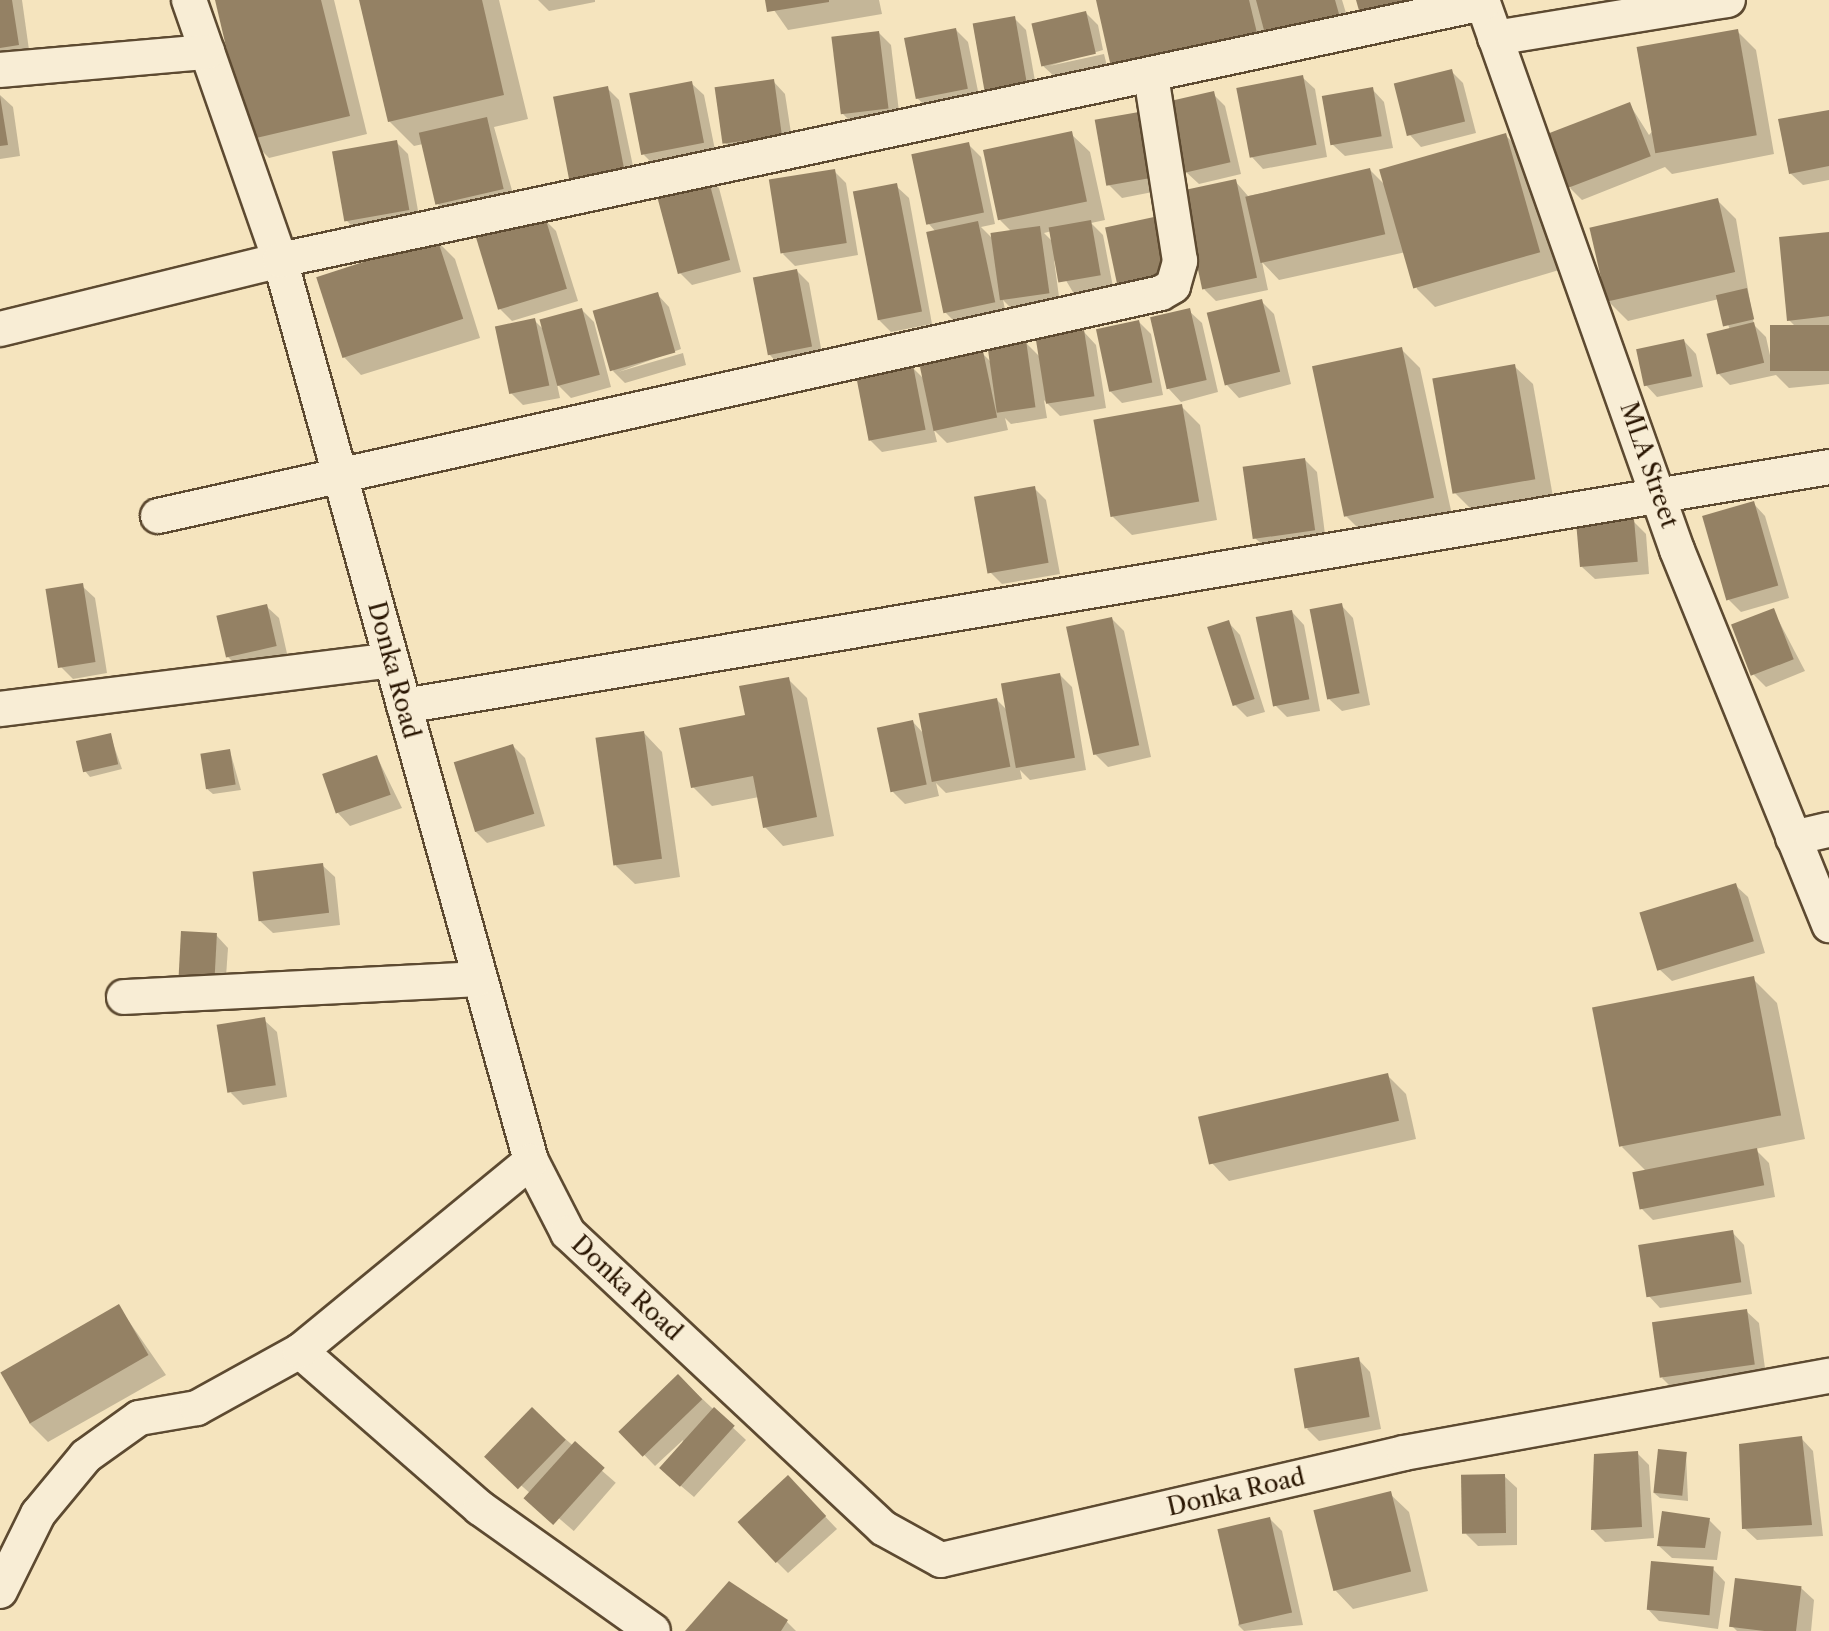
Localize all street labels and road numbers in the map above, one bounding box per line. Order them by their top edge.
street label: MLA Street [1614,398,1684,532]
street label: Donka Road [362,598,426,742]
street label: Donka Road [566,1229,688,1347]
street label: Donka Road [1164,1462,1308,1522]

